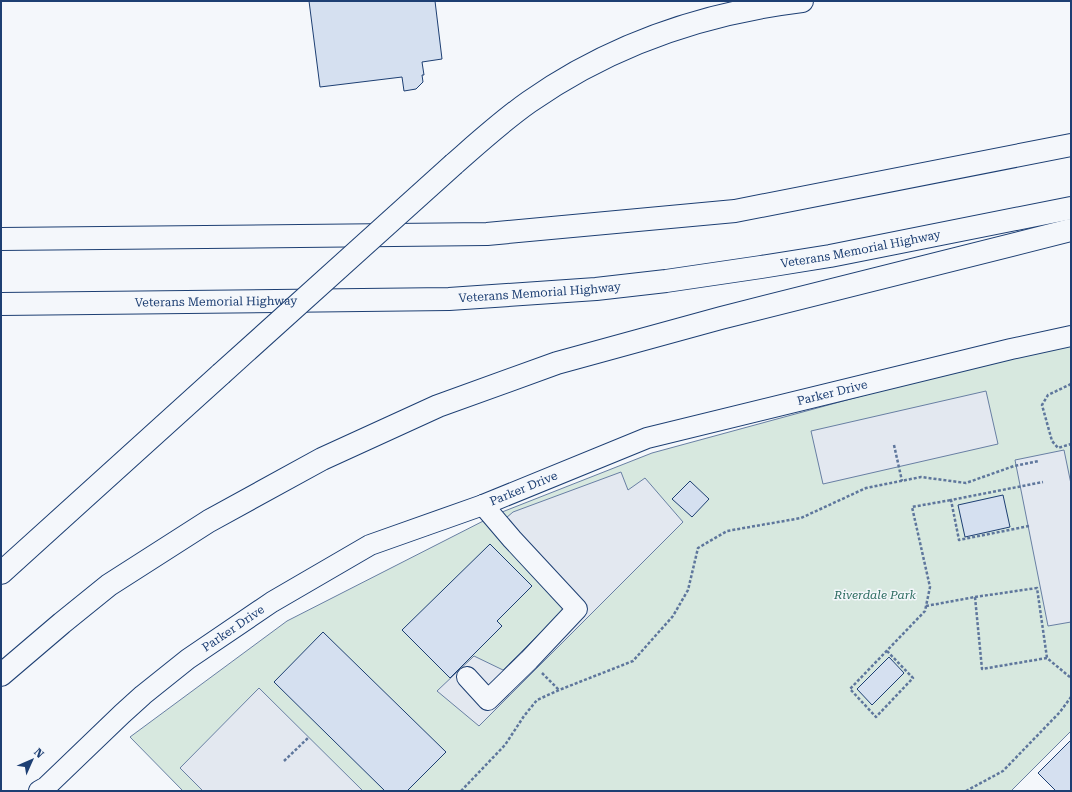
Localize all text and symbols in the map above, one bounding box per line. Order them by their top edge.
street label: Veterans Memorial Highway [779,227,943,271]
street label: Veterans Memorial Highway [458,279,623,305]
street label: Veterans Memorial Highway [135,294,298,310]
street label: Parker Drive [796,377,869,408]
street label: Parker Drive [488,468,560,509]
park label: Riverdale Park [833,588,917,602]
street label: Parker Drive [199,602,267,654]
north arrow [12,740,52,780]
text: N [31,746,47,761]

